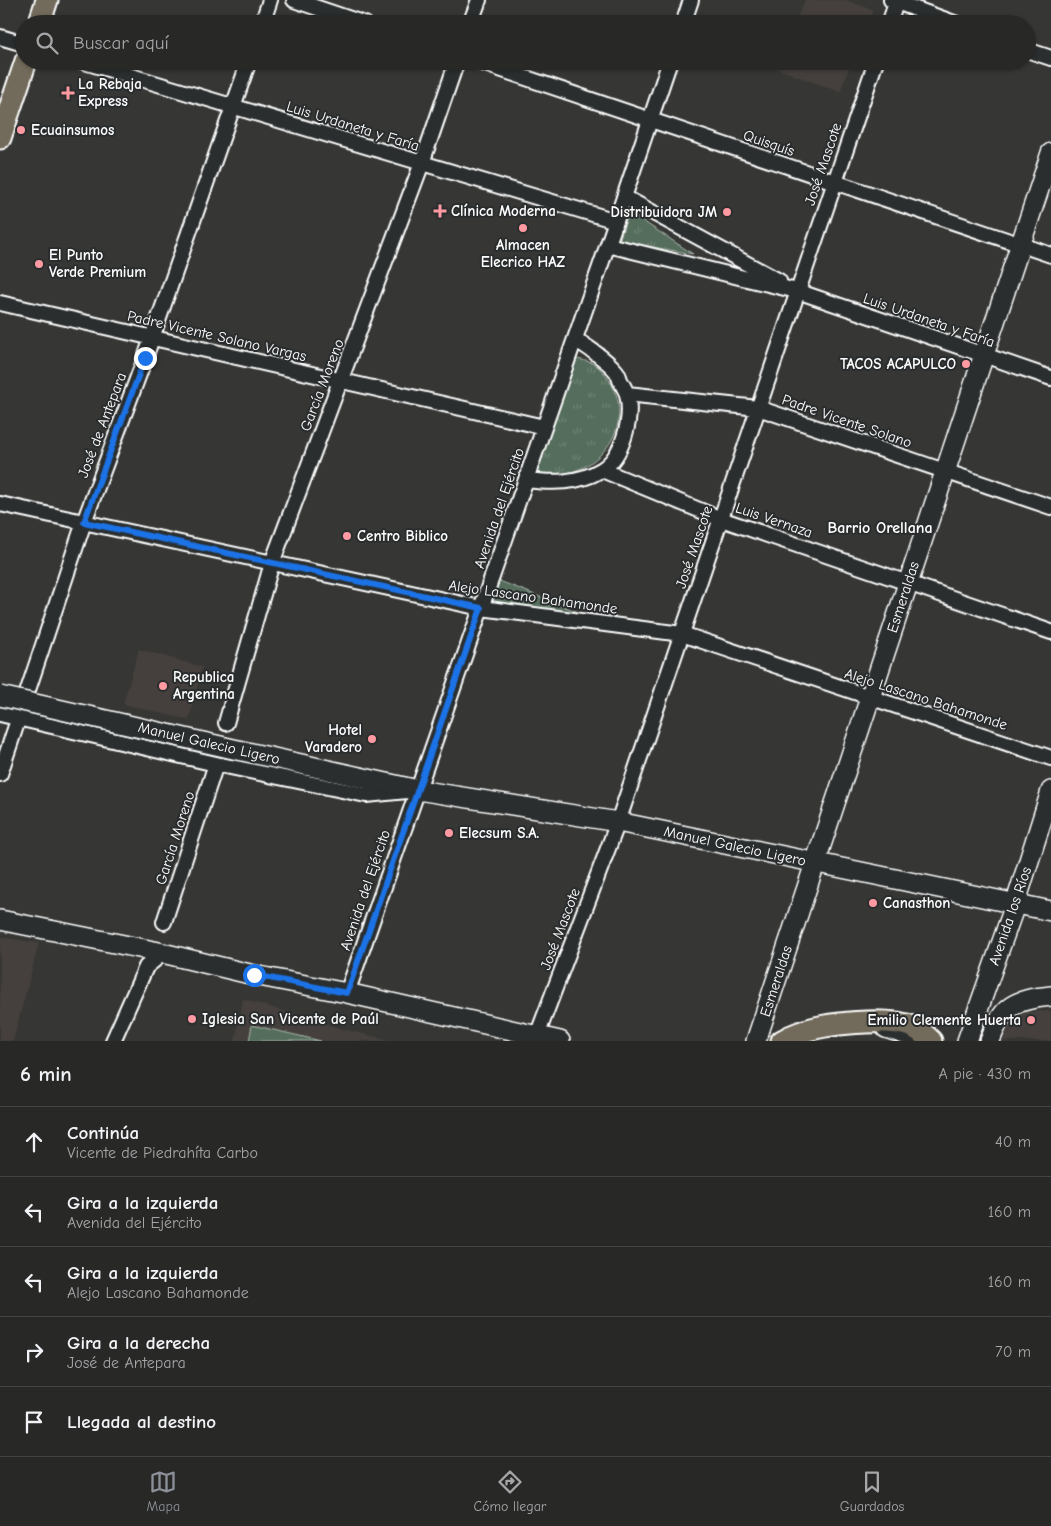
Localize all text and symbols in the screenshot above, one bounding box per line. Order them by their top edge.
search box [15,15,1036,70]
icon: search [33,29,61,57]
text: Buscar aquí [73,32,169,54]
place label: La Rebaja Express [78,75,142,110]
marker: La Rebaja Express [62,87,74,99]
street label: Luis Urdaneta y Faría [284,97,422,155]
street label: José Mascote [800,120,846,208]
place label: Ecuainsumos [31,121,114,139]
marker: Ecuainsumos [15,124,27,136]
street label: Quisquís [741,126,797,160]
place label: Clínica Moderna [451,202,556,220]
place label: Distribuidora JM [610,203,717,221]
marker: Clínica Moderna [433,204,447,218]
marker: Distribuidora JM [721,206,733,218]
marker: Almacen Elecrico HAZ [517,222,529,234]
place label: Almacen Elecrico HAZ [481,236,566,271]
place label: El Punto Verde Premium [49,246,146,281]
marker: El Punto Verde Premium [33,258,45,270]
street label: Luis Urdaneta y Faría [861,289,997,351]
street label: Padre Vicente Solano Vargas [126,307,308,365]
street label: García Moreno [296,336,348,434]
route end [134,347,157,370]
place label: TACOS ACAPULCO [840,355,956,373]
marker: TACOS ACAPULCO [960,358,972,370]
street label: José de Antepara [74,370,130,480]
street label: Padre Vicente Solano [780,390,914,452]
street label: Avenida del Ejército [470,445,528,571]
street label: Luis Vernaza [733,498,815,542]
street label: José Mascote [671,503,717,591]
district label: Barrio Orellana [827,519,933,537]
place label: Centro Biblico [357,527,448,545]
marker: Centro Biblico [341,530,353,542]
street label: Esmeraldas [883,559,923,635]
street label: Alejo Lascano Bahamonde [447,576,619,618]
street label: Alejo Lascano Bahamonde [842,664,1010,734]
place label: Republica Argentina [173,668,235,703]
marker: Republica Argentina [157,680,169,692]
street label: Manuel Galecio Ligero [136,718,282,768]
place label: Hotel Varadero [305,721,362,756]
marker: Hotel Varadero [366,733,378,745]
street label: García Moreno [151,789,199,887]
street label: Manuel Galecio Ligero [662,822,808,870]
place label: Elecsum S.A. [459,824,539,842]
street label: Avenida del Ejército [336,827,394,953]
marker: Elecsum S.A. [443,827,455,839]
street label: Avenida los Ríos [985,864,1035,968]
street label: José Mascote [536,885,584,973]
place label: Canasthon [883,894,951,912]
marker: Canasthon [867,897,879,909]
street label: Esmeraldas [756,943,796,1019]
route start [243,964,266,987]
place label: Iglesia San Vicente de Paúl [202,1010,379,1028]
place label: Emilio Clemente Huerta [868,1011,1021,1029]
marker: Iglesia San Vicente de Paúl [186,1013,198,1025]
marker: Emilio Clemente Huerta [1025,1014,1037,1026]
text: 6 min [20,1062,72,1086]
text: A pie · 430 m [939,1065,1031,1083]
text: Continúa [67,1122,139,1144]
icon: ahead [20,1128,48,1156]
text: 40 m [995,1133,1031,1151]
text: Vicente de Piedrahíta Carbo [67,1144,258,1162]
text: Gira a la izquierda [67,1192,218,1214]
icon: left [20,1198,48,1226]
text: 160 m [988,1203,1031,1221]
text: Avenida del Ejército [67,1214,202,1232]
text: Gira a la izquierda [67,1262,218,1284]
icon: left [20,1268,48,1296]
text: 160 m [988,1273,1031,1291]
text: Alejo Lascano Bahamonde [67,1284,249,1302]
text: Gira a la derecha [67,1332,210,1354]
icon: right [20,1338,48,1366]
text: 70 m [995,1343,1031,1361]
text: José de Antepara [67,1354,186,1372]
icon: arrive [20,1408,48,1436]
text: Llegada al destino [67,1411,216,1433]
tab: Mapa [147,1468,180,1515]
tab: Cómo llegar [473,1468,546,1515]
tab: Guardados [840,1468,904,1515]

